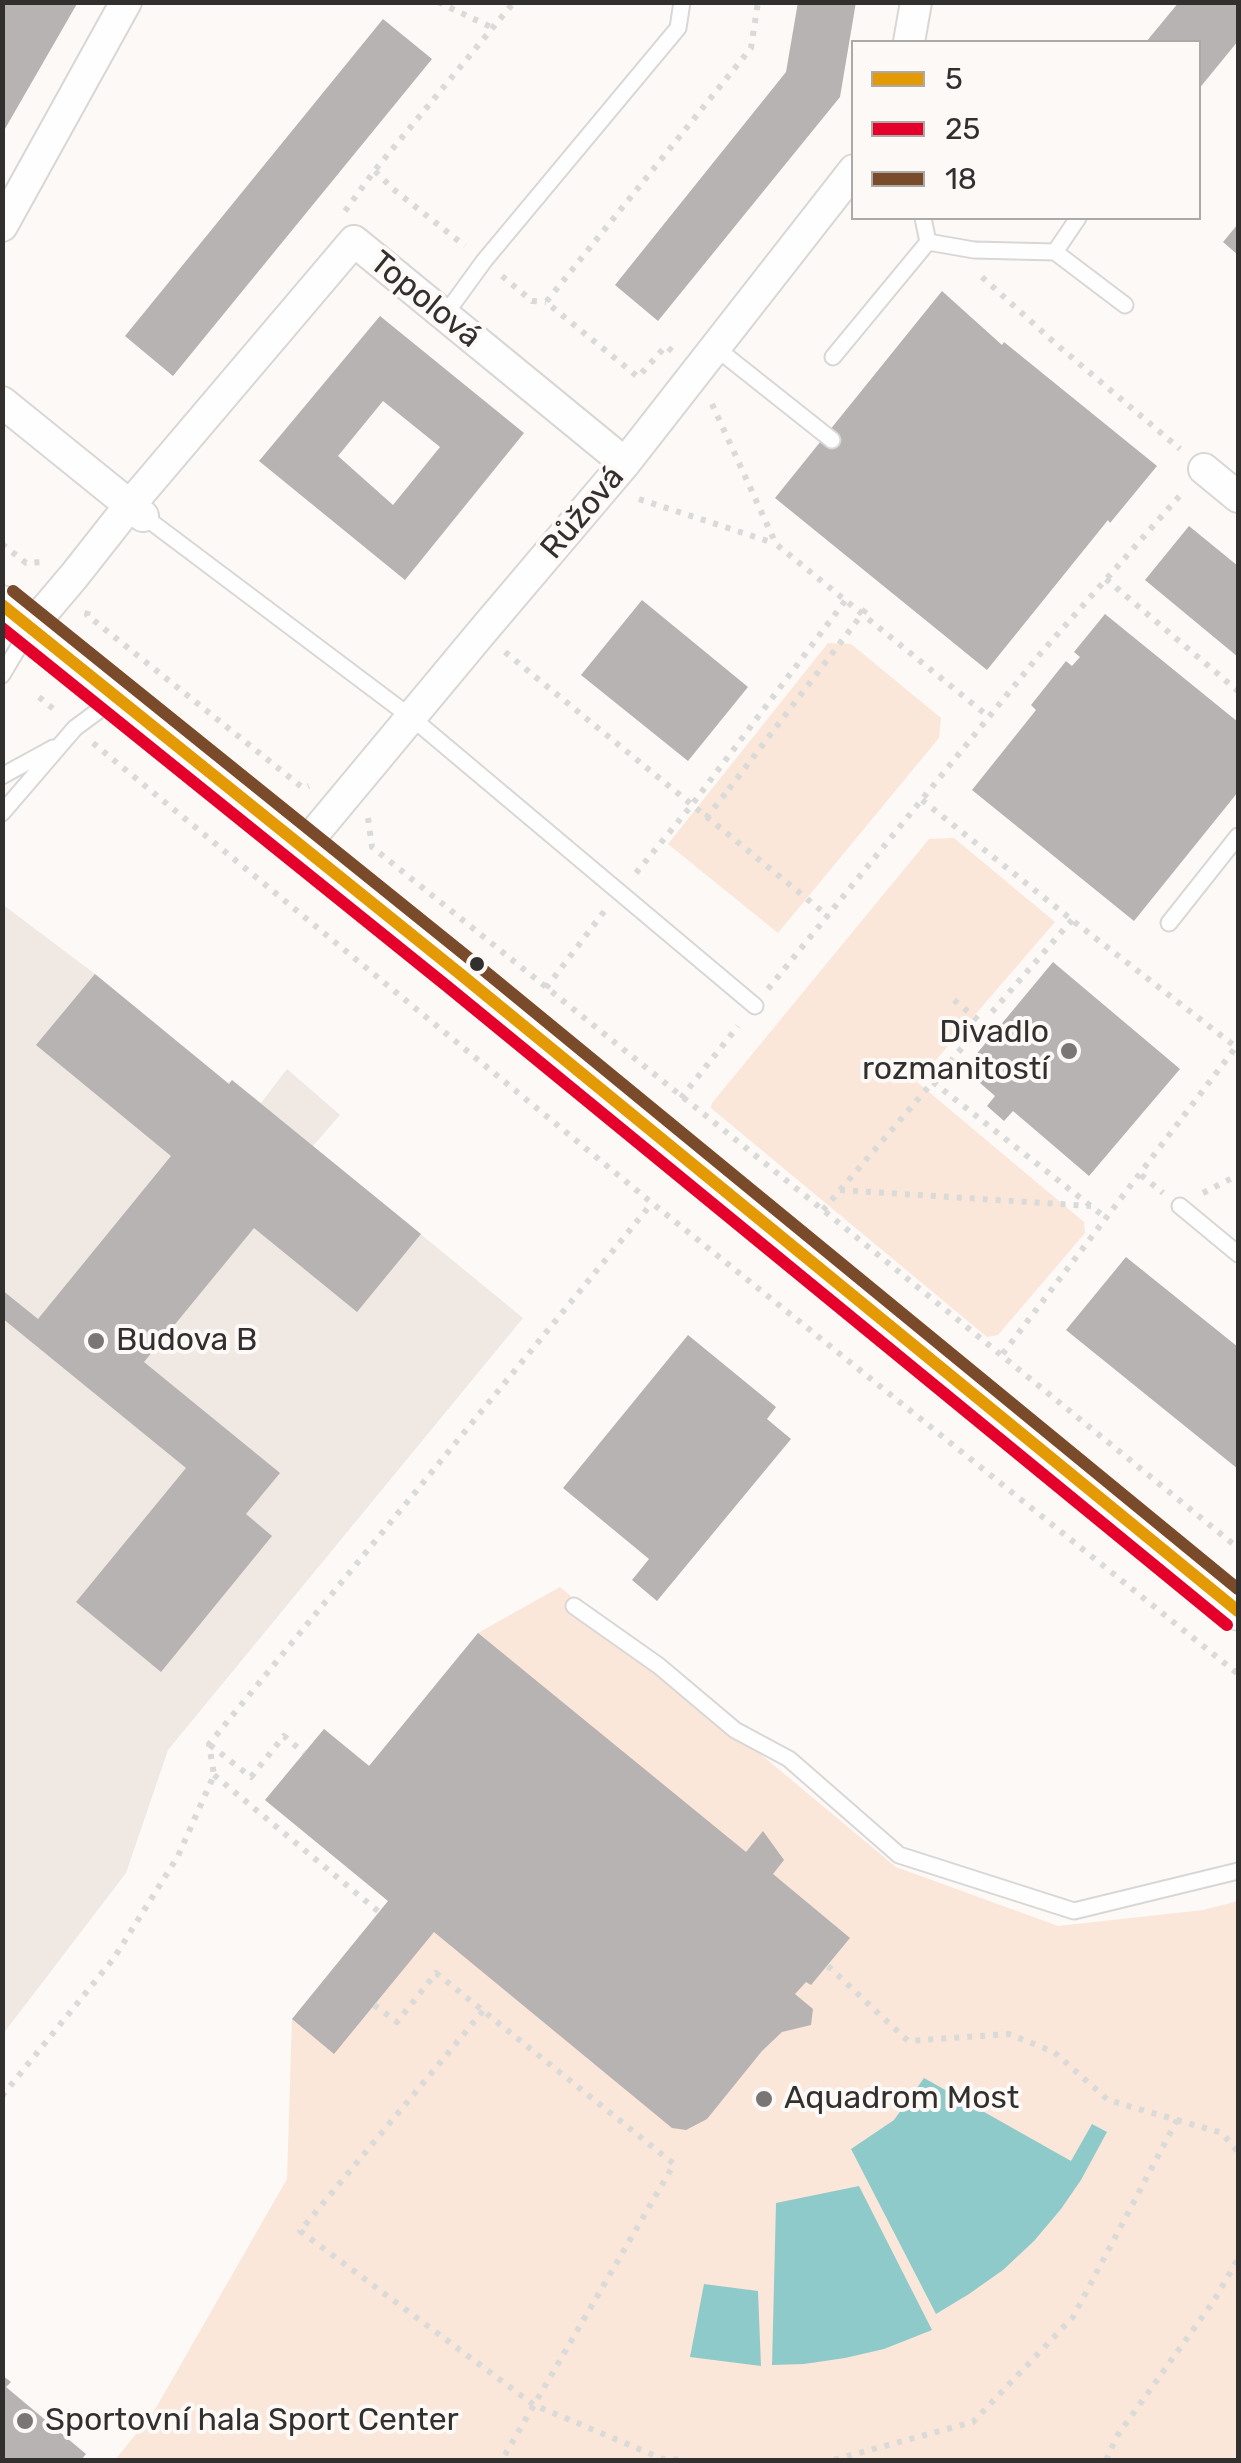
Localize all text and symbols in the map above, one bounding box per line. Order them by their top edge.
legend [851,40,1201,220]
text: 5 [945,61,963,97]
text: 25 [945,111,980,147]
text: 18 [945,161,977,197]
street label: Topolová [362,244,488,356]
street label: Růžová [533,459,633,567]
unlabelled marker [467,954,487,974]
place label: Divadlo rozmanitostí [862,1014,1049,1089]
marker: Divadlo rozmanitostí [1058,1040,1080,1062]
place label: Budova B [116,1322,257,1360]
marker: Budova B [85,1330,107,1352]
place label: Aquadrom Most [784,2080,1019,2118]
marker: Aquadrom Most [753,2088,775,2110]
place label: Sportovní hala Sport Center [45,2402,459,2440]
marker: Sportovní hala Sport Center [14,2410,36,2432]

